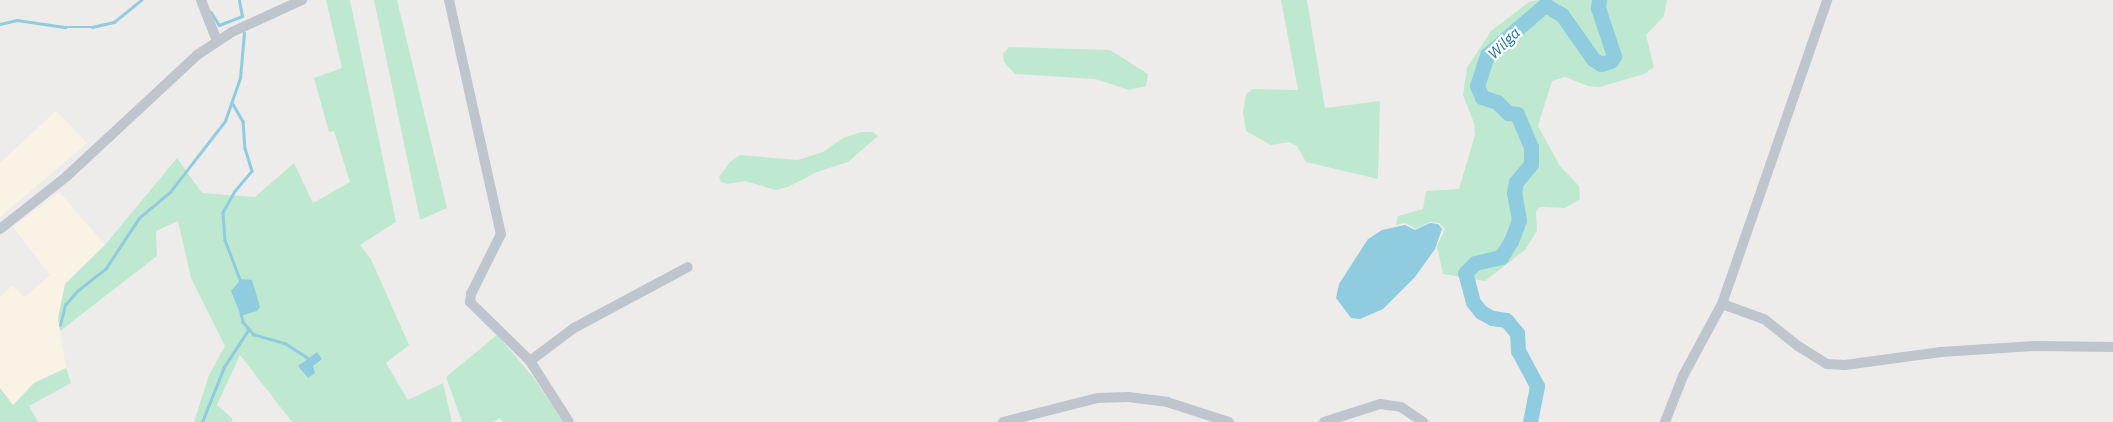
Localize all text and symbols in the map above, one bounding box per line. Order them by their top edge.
water label: Wilga [1484,24,1524,62]

